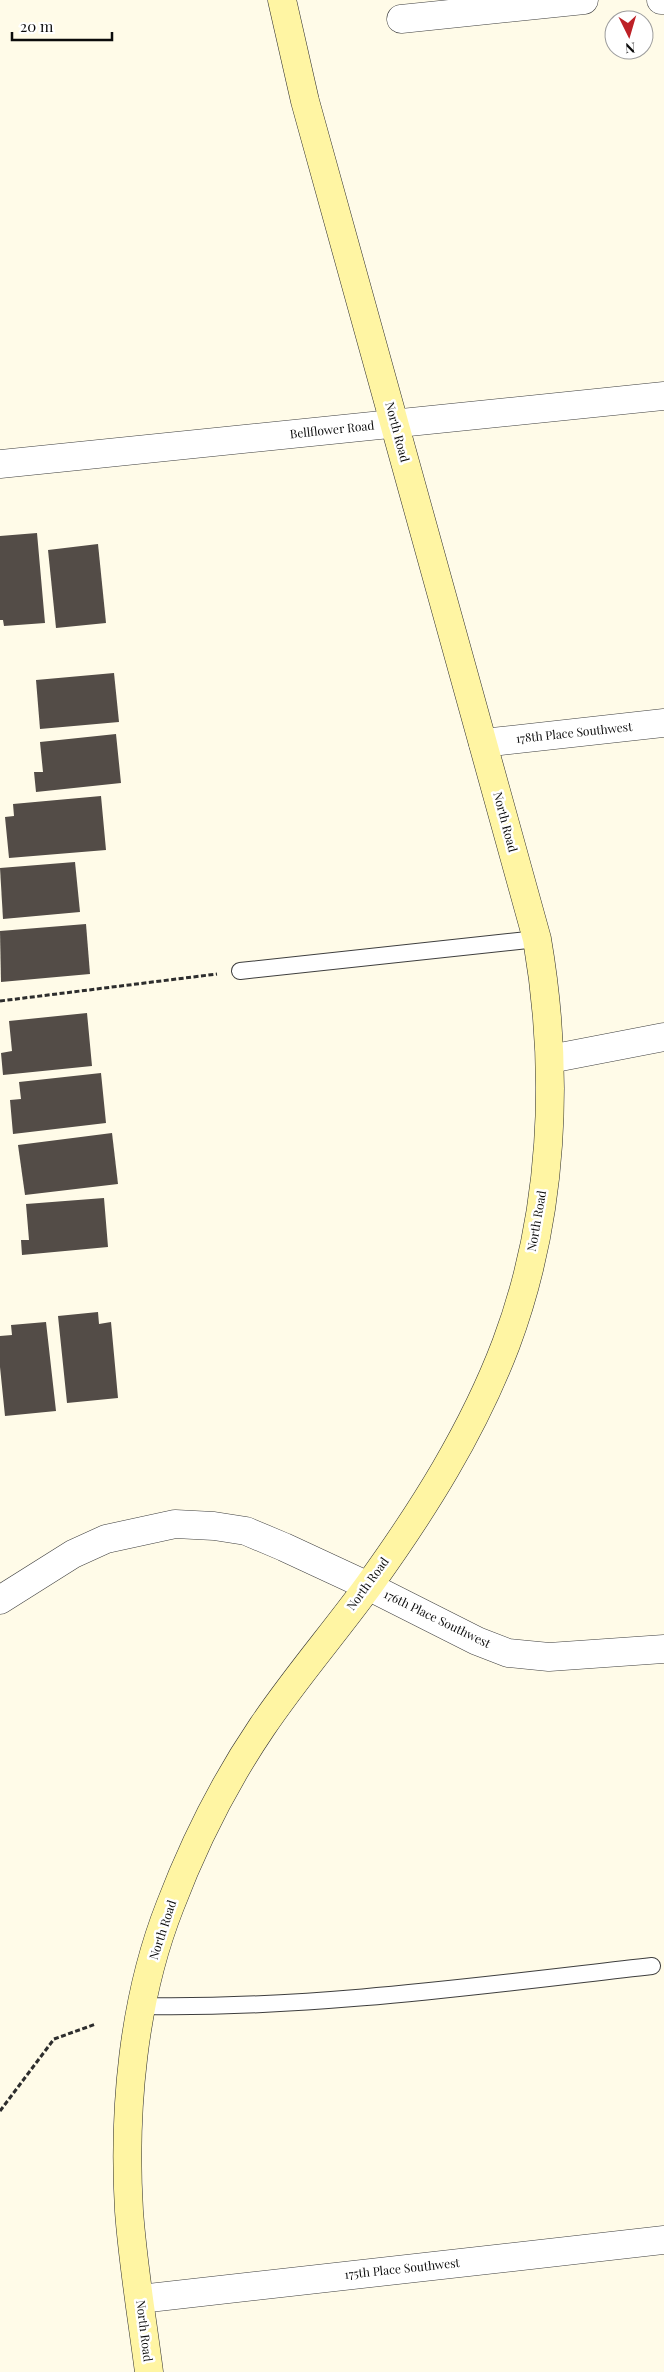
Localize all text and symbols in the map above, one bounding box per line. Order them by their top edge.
scale bar [12,10,112,42]
north arrow [604,10,654,60]
text: 20 m [20,16,54,36]
text: N [624,39,636,58]
street label: North Road [382,400,414,464]
street label: Bellflower Road [289,417,375,441]
street label: 178th Place Southwest [515,718,634,746]
street label: North Road [490,790,522,854]
street label: North Road [523,1189,549,1253]
street label: North Road [343,1554,392,1613]
street label: 176th Place Southwest [381,1585,494,1651]
street label: North Road [145,1898,179,1962]
street label: 175th Place Southwest [343,2254,461,2282]
street label: North Road [133,2299,157,2363]

